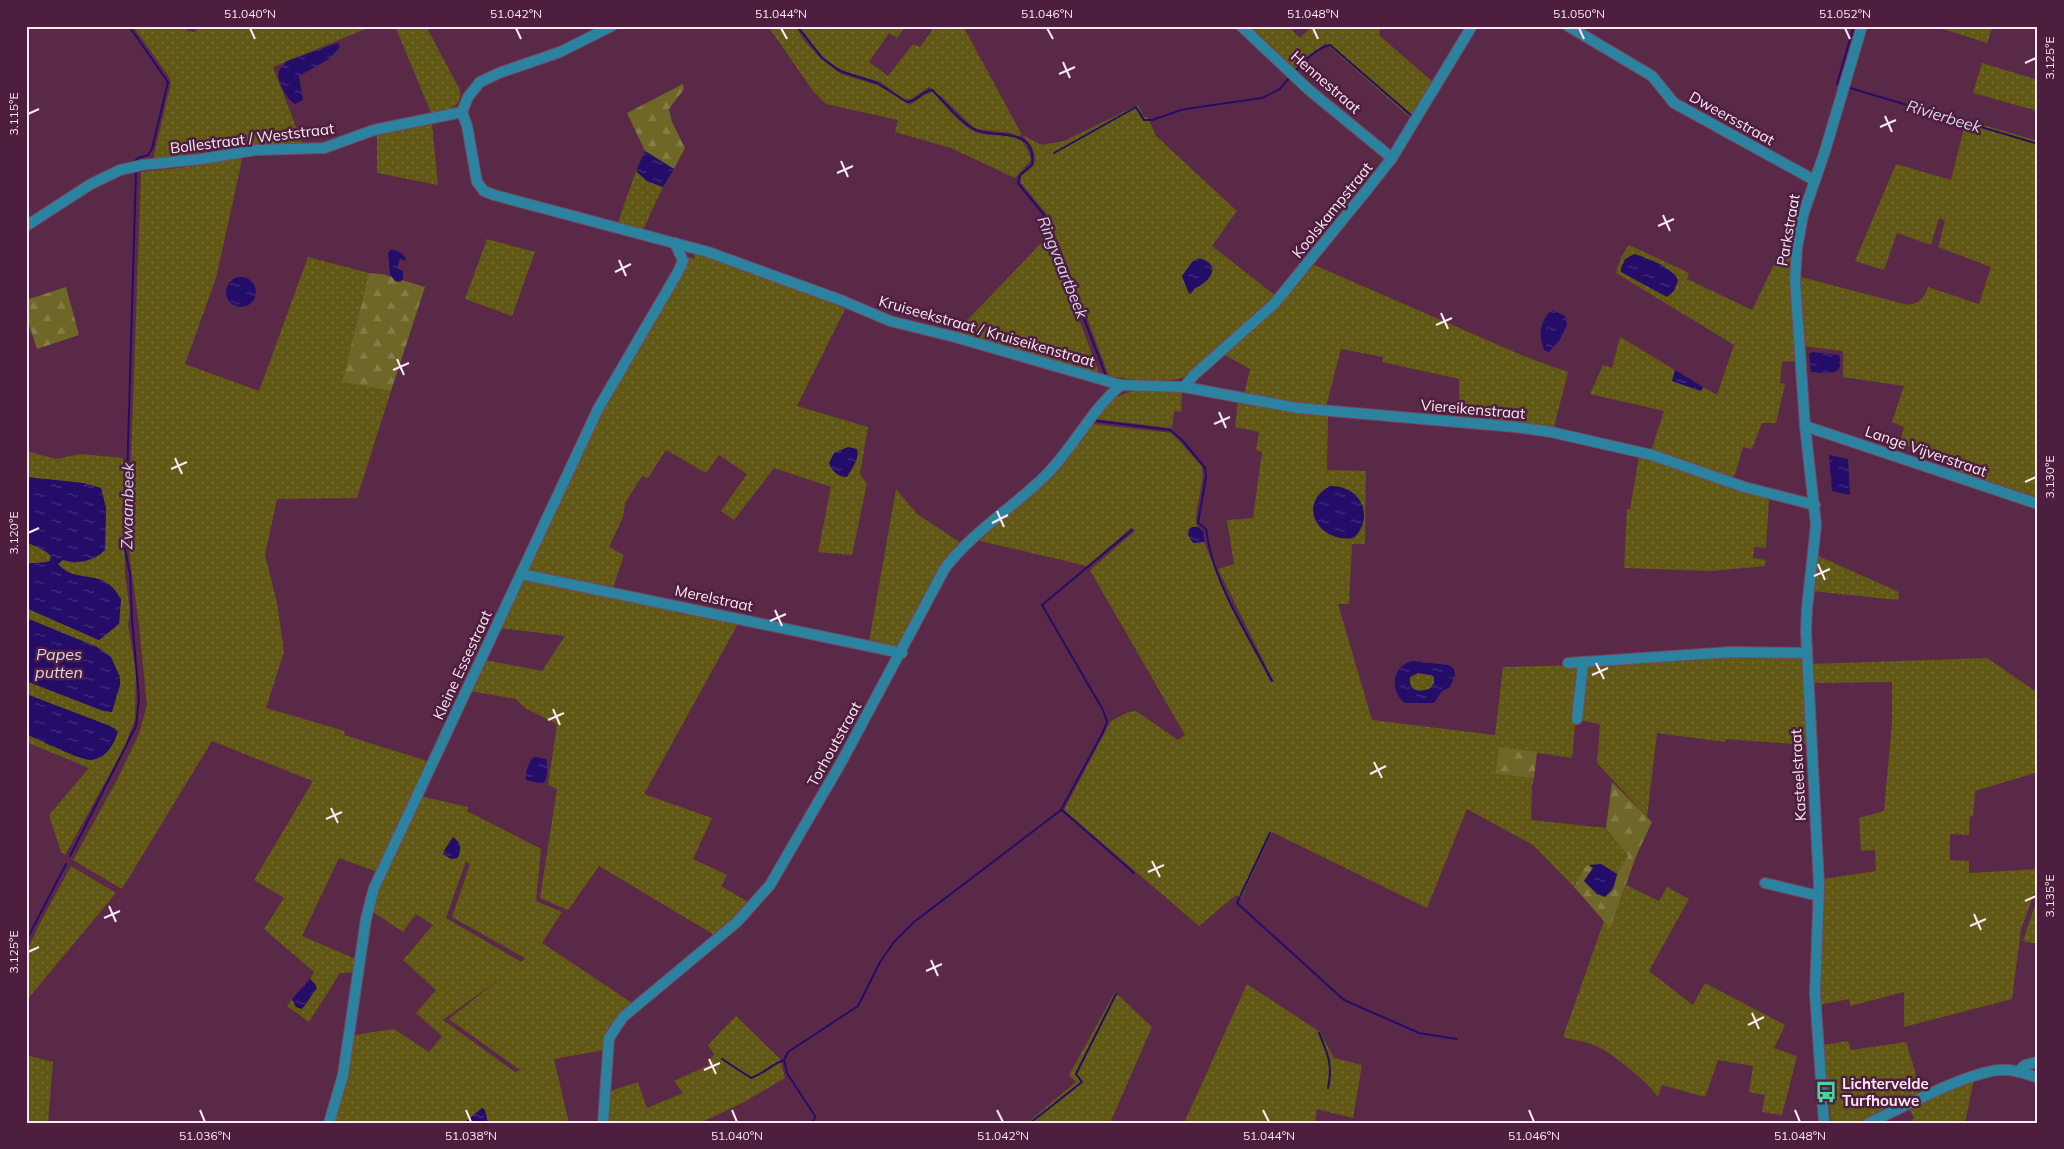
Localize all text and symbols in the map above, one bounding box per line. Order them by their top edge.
text: 51.040°N [224,6,276,21]
text: 51.042°N [490,6,542,21]
text: 51.044°N [755,6,807,21]
text: 51.046°N [1021,6,1073,21]
text: 51.048°N [1287,6,1339,21]
text: 51.050°N [1553,6,1605,21]
text: 51.052°N [1819,6,1871,21]
text: 3.125°E [2042,36,2057,80]
street label: Hennestraat [1287,46,1365,118]
street label: Dweersstraat [1686,87,1778,149]
text: 3.115°E [6,92,21,136]
water label: Rivierbeek [1904,95,1984,137]
street label: Bollestraat / Weststraat [169,119,335,157]
street label: Koolskampstraat [1288,158,1376,262]
street label: Parkstraat [1772,193,1804,267]
water label: Ringvaartbeek [1033,213,1093,322]
street label: Kruiseekstraat / Kruiseikenstraat [877,291,1097,371]
street label: Viereikenstraat [1420,395,1526,423]
street label: Lange Vijverstraat [1863,421,1989,481]
text: 3.130°E [2042,455,2057,499]
water label: Zwaanbeek [116,462,138,550]
text: 3.120°E [6,511,21,555]
street label: Merelstraat [673,580,755,616]
street label: Kleine Essestraat [428,607,496,723]
water label: Papes putten [35,644,83,682]
street label: Torhoutstraat [803,698,865,790]
street label: Kasteelstraat [1786,728,1810,822]
text: 3.135°E [2042,874,2057,918]
text: 3.125°E [6,930,21,974]
place label: Lichtervelde Turfhouwe [1842,1074,1929,1110]
bus stop icon: Lichtervelde Turfhouwe [1813,1079,1839,1105]
text: 51.036°N [179,1128,231,1143]
text: 51.038°N [445,1128,497,1143]
text: 51.040°N [711,1128,763,1143]
text: 51.042°N [977,1128,1029,1143]
text: 51.044°N [1243,1128,1295,1143]
text: 51.046°N [1508,1128,1560,1143]
text: 51.048°N [1774,1128,1826,1143]

